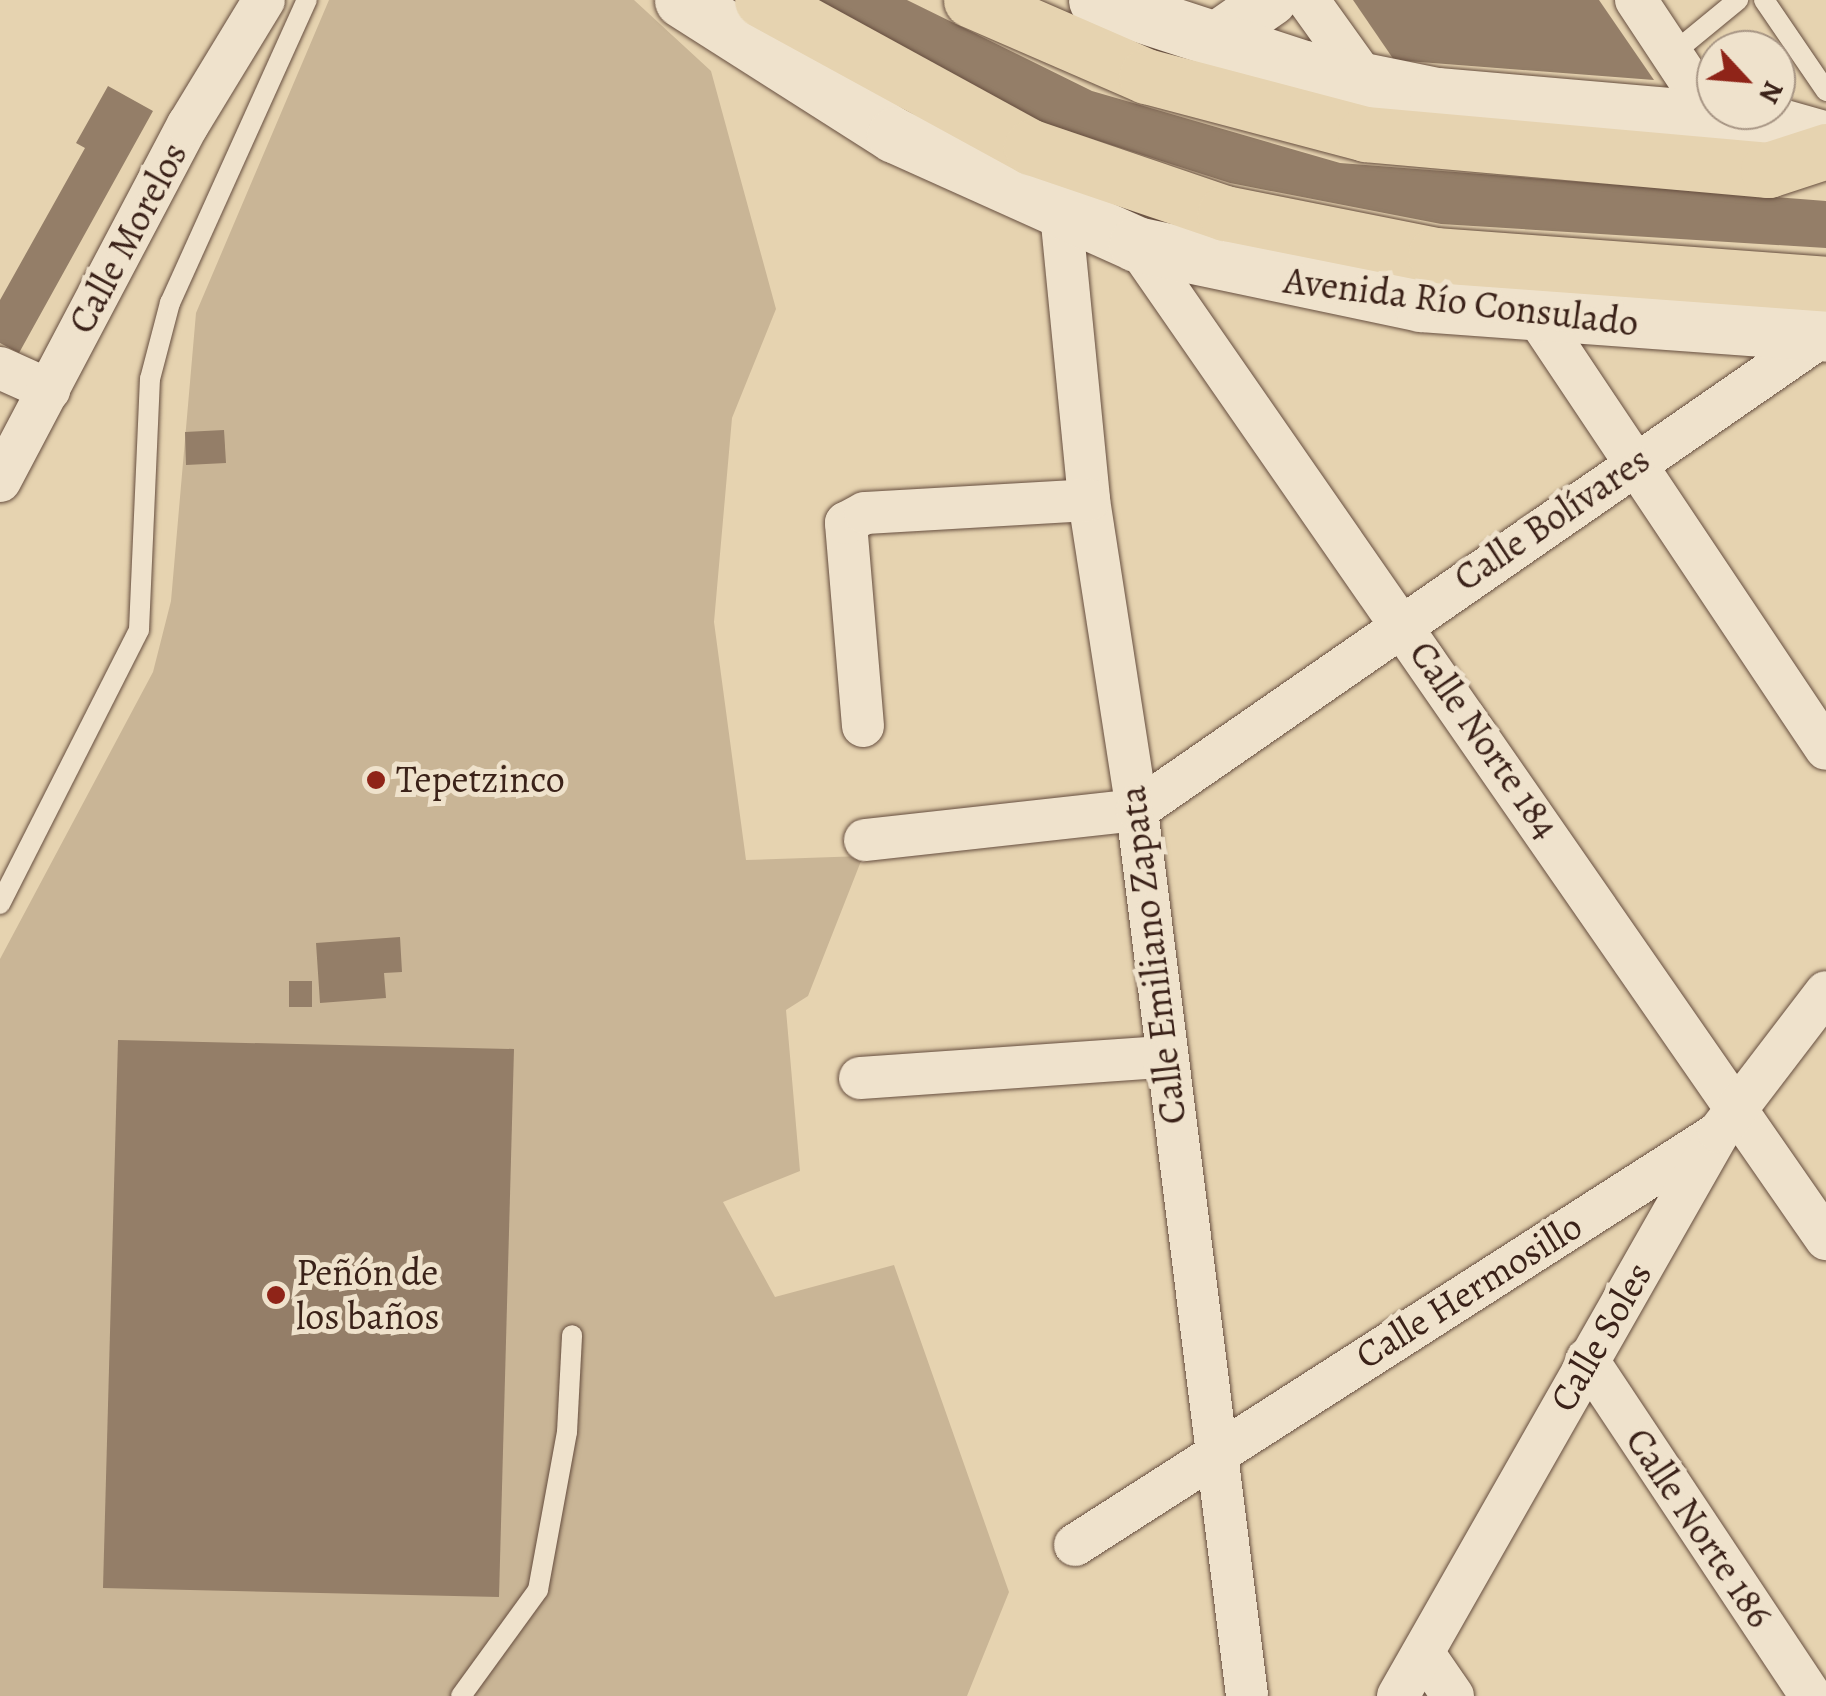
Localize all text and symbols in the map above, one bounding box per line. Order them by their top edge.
north arrow [1696,30,1796,130]
text: N [1750,75,1793,110]
street label: Calle Morelos [59,135,197,341]
street label: Avenida Río Consulado [1281,258,1641,346]
street label: Calle Bolívares [1445,437,1659,601]
street label: Calle Norte 184 [1399,633,1569,847]
place label: Tepetzinco [396,757,565,803]
marker: Tepetzinco [365,769,387,791]
street label: Calle Emiliano Zapata [1110,783,1196,1127]
street label: Calle Hermosillo [1347,1203,1591,1379]
place label: Peñón de los baños [296,1250,440,1340]
street label: Calle Soles [1540,1254,1662,1420]
marker: Peñón de los baños [265,1284,287,1306]
street label: Calle Norte 186 [1616,1420,1782,1636]

